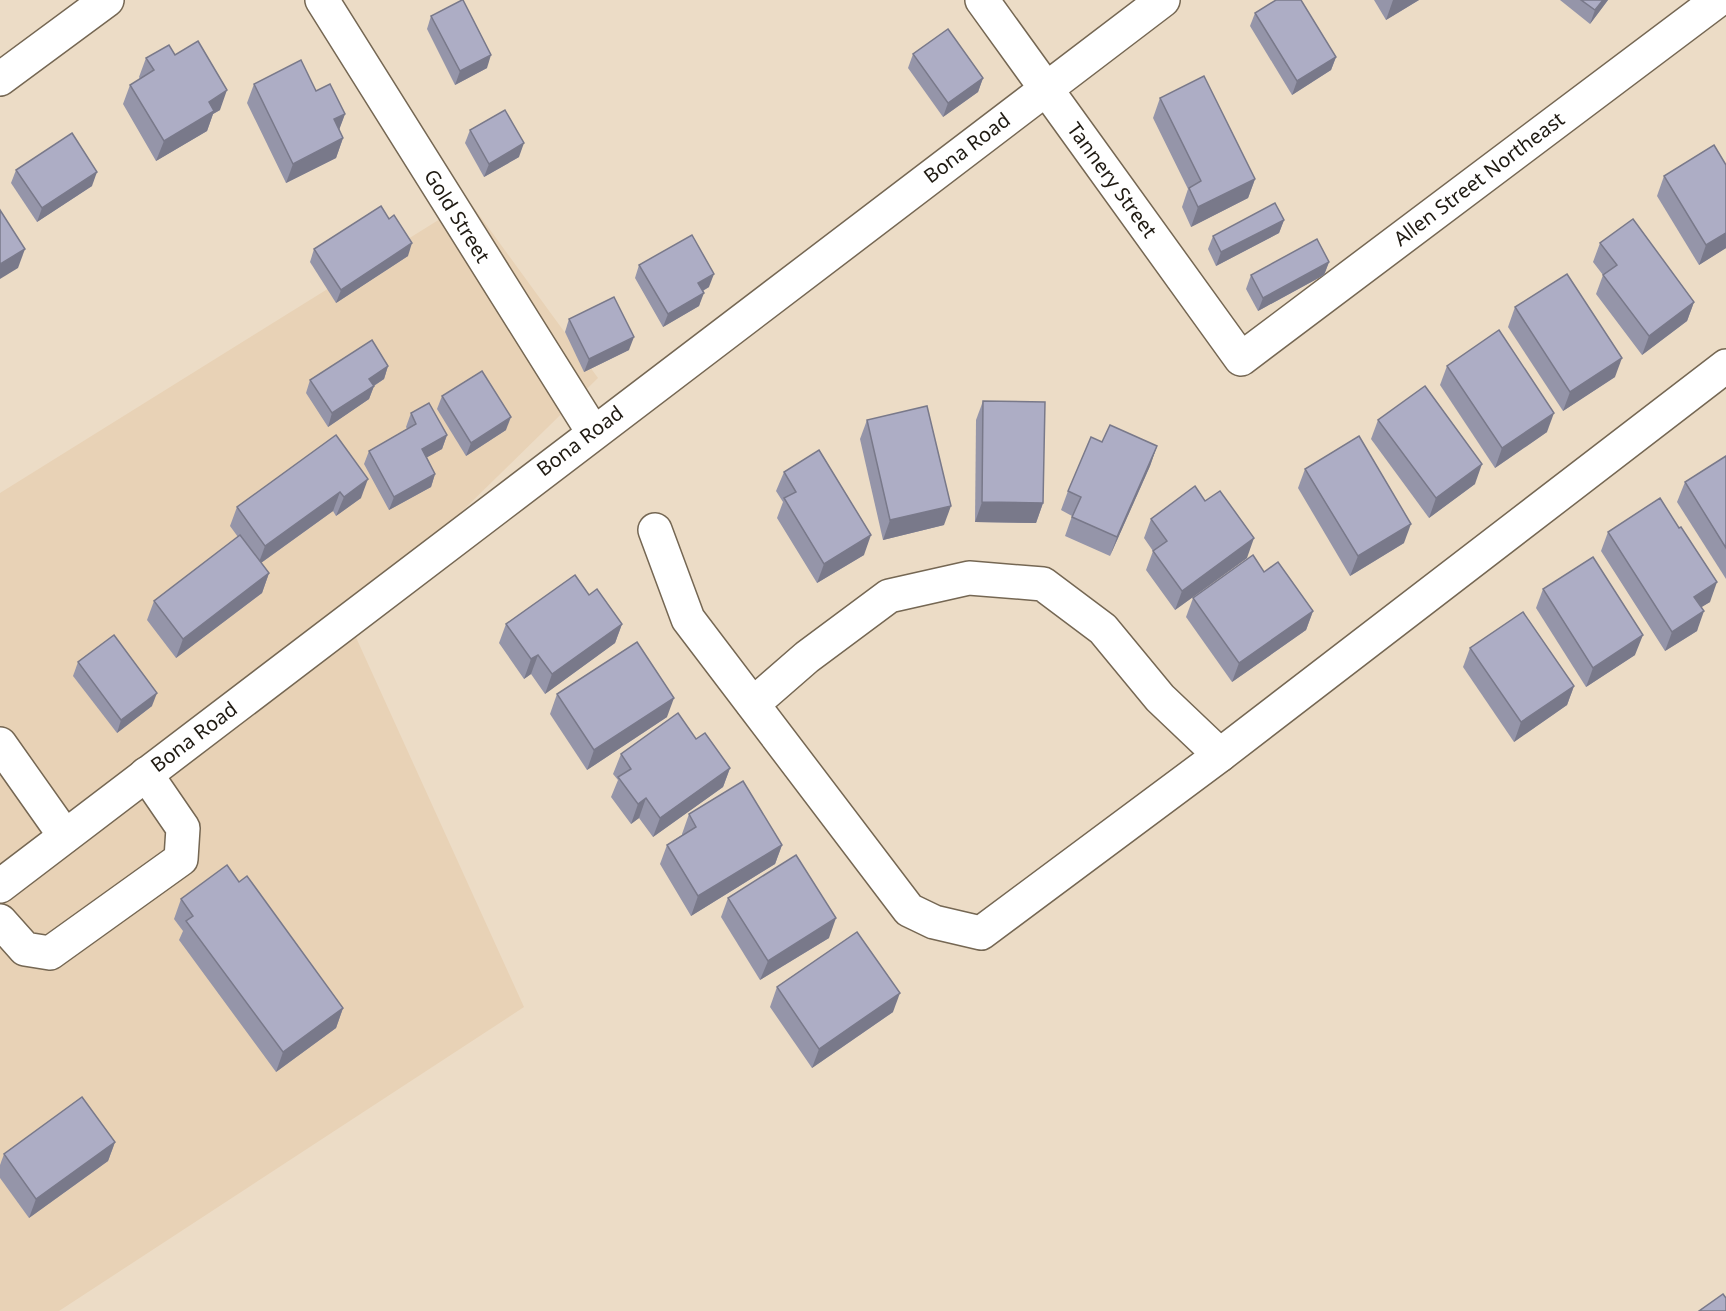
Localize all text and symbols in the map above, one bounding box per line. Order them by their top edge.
street label: Allen Street Northeast [1388,105,1570,252]
street label: Bona Road [918,106,1016,189]
street label: Tannery Street [1061,117,1163,243]
street label: Gold Street [418,164,497,267]
street label: Bona Road [531,399,629,482]
street label: Bona Road [145,695,243,778]

